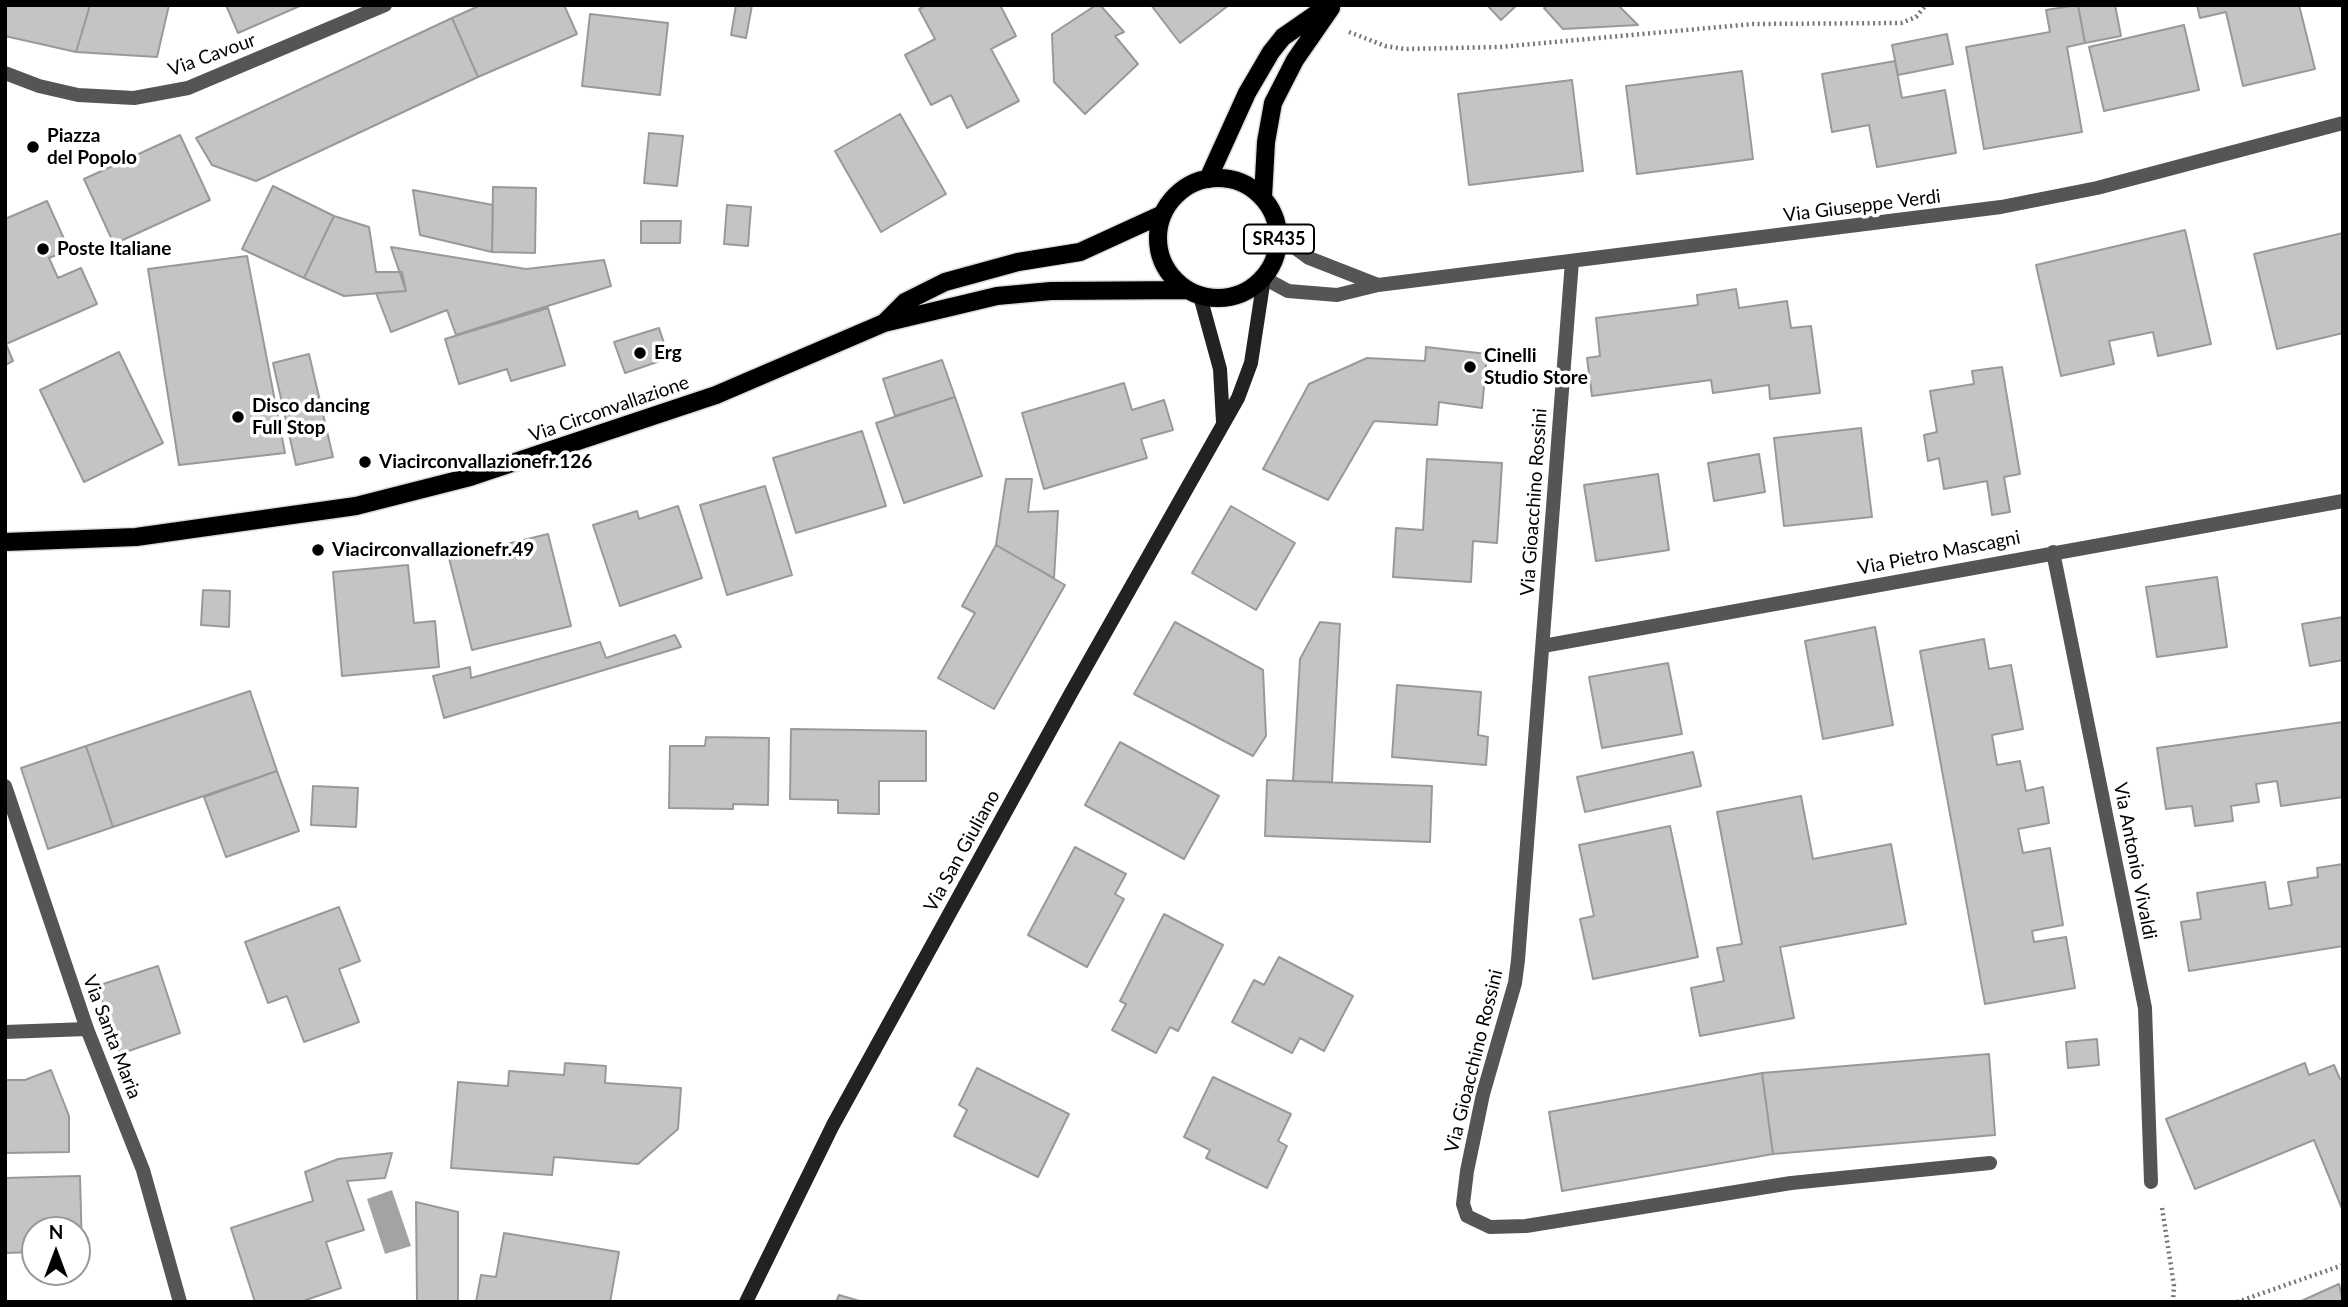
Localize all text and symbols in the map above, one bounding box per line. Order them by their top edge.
street label: Via Cavour [165,29,259,81]
place label: Piazza del Popolo [47,125,137,169]
marker: Piazza del Popolo [25,139,41,155]
street label: Via Giuseppe Verdi [1782,185,1942,227]
road number: SR435 [1244,225,1314,254]
place label: Poste Italiane [57,238,171,260]
marker: Poste Italiane [35,241,51,257]
place label: Erg [654,342,682,364]
marker: Erg [632,345,648,361]
place label: Cinelli Studio Store [1484,345,1588,389]
marker: Cinelli Studio Store [1462,359,1478,375]
street label: Via Circonvallazione [526,371,692,447]
place label: Disco dancing Full Stop [252,395,370,439]
street label: Via Gioacchino Rossini [1516,407,1552,597]
marker: Disco dancing Full Stop [230,409,246,425]
place label: Viacirconvallazionefr.126 [379,451,592,473]
marker: Viacirconvallazionefr.126 [357,454,373,470]
street label: Via Pietro Mascagni [1856,526,2022,580]
place label: Viacirconvallazionefr.49 [332,539,534,561]
marker: Viacirconvallazionefr.49 [310,542,326,558]
street label: Via Antonio Vivaldi [2109,781,2161,941]
street label: Via San Giuliano [919,786,1005,916]
street label: Via Gioacchino Rossini [1440,967,1508,1155]
street label: Via Santa Maria [78,972,146,1102]
north arrow [21,1216,91,1286]
text: N [49,1220,63,1243]

